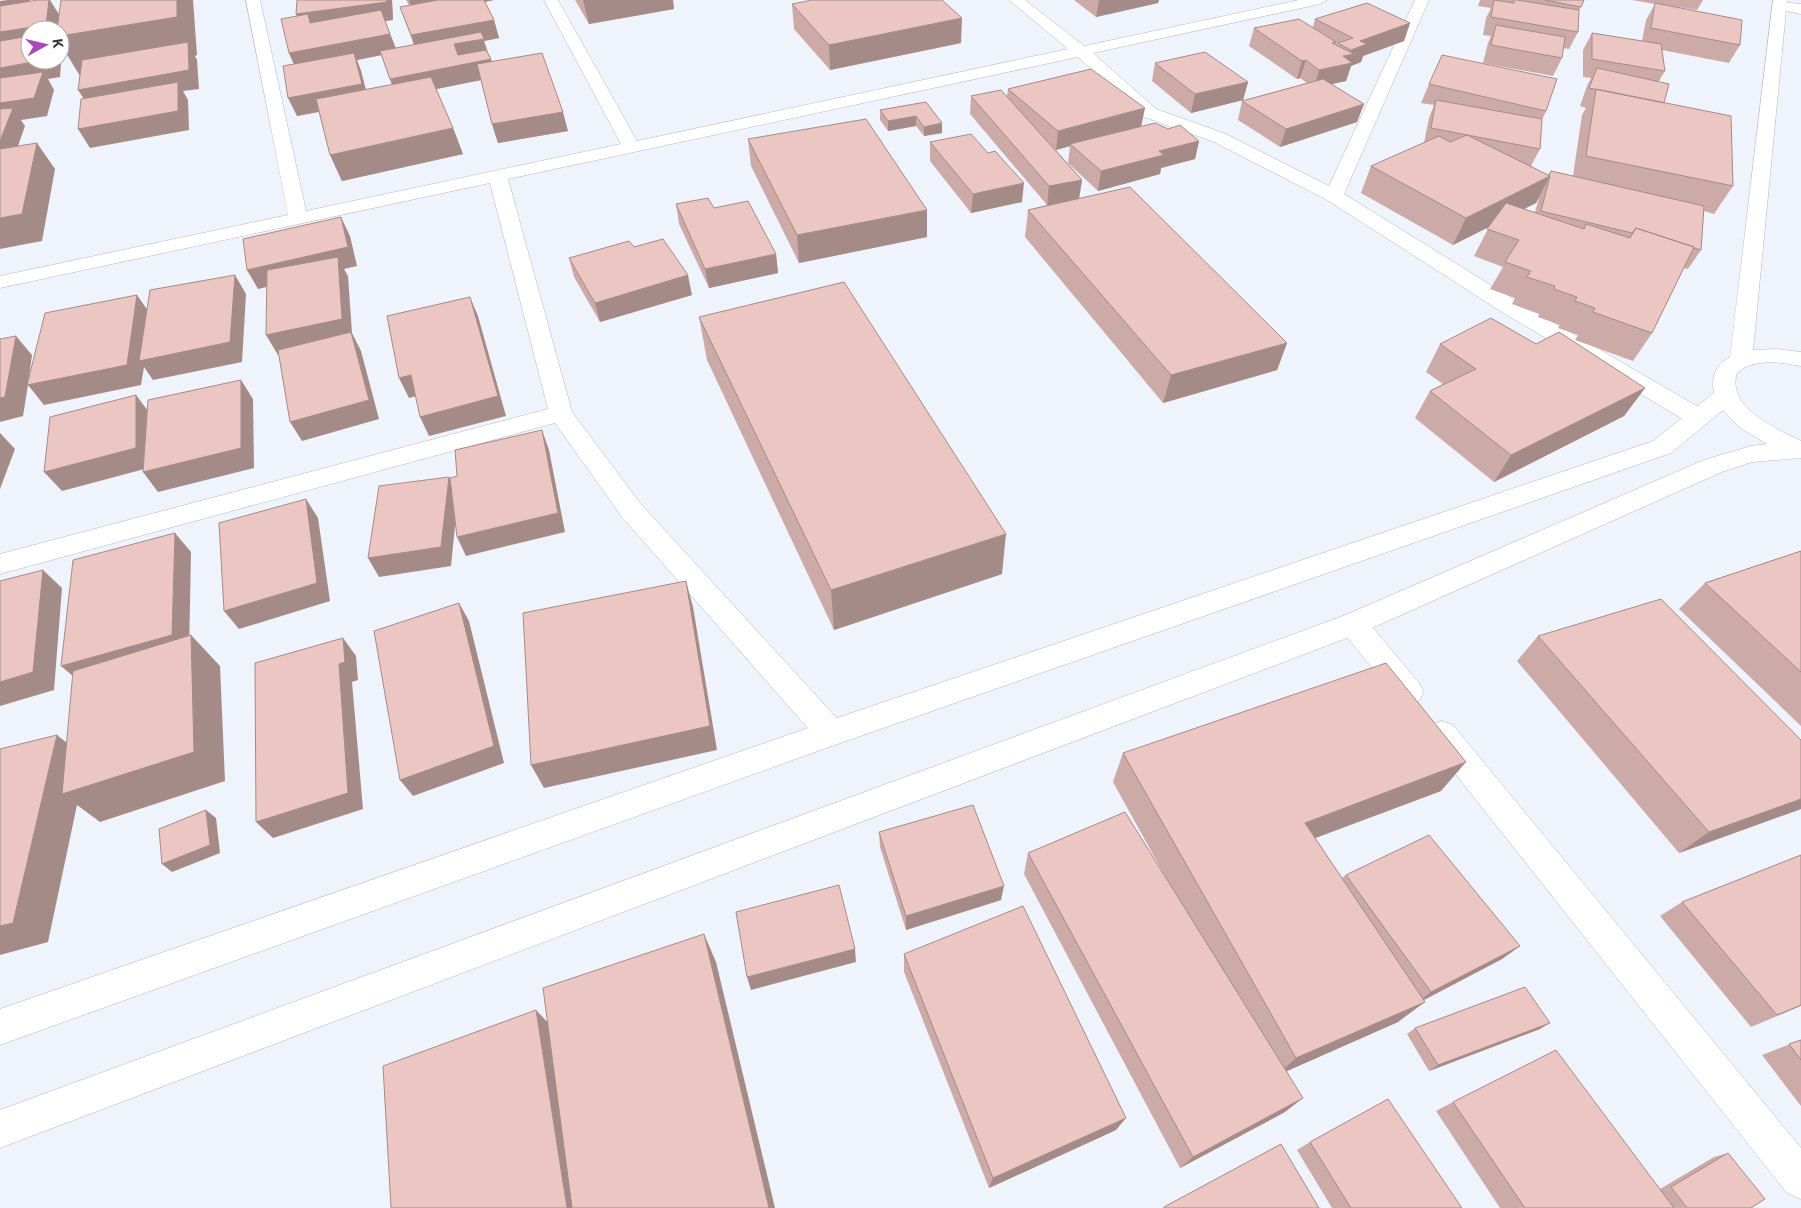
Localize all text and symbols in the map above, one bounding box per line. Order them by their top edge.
north arrow [20,20,70,70]
text: K [48,37,69,50]

